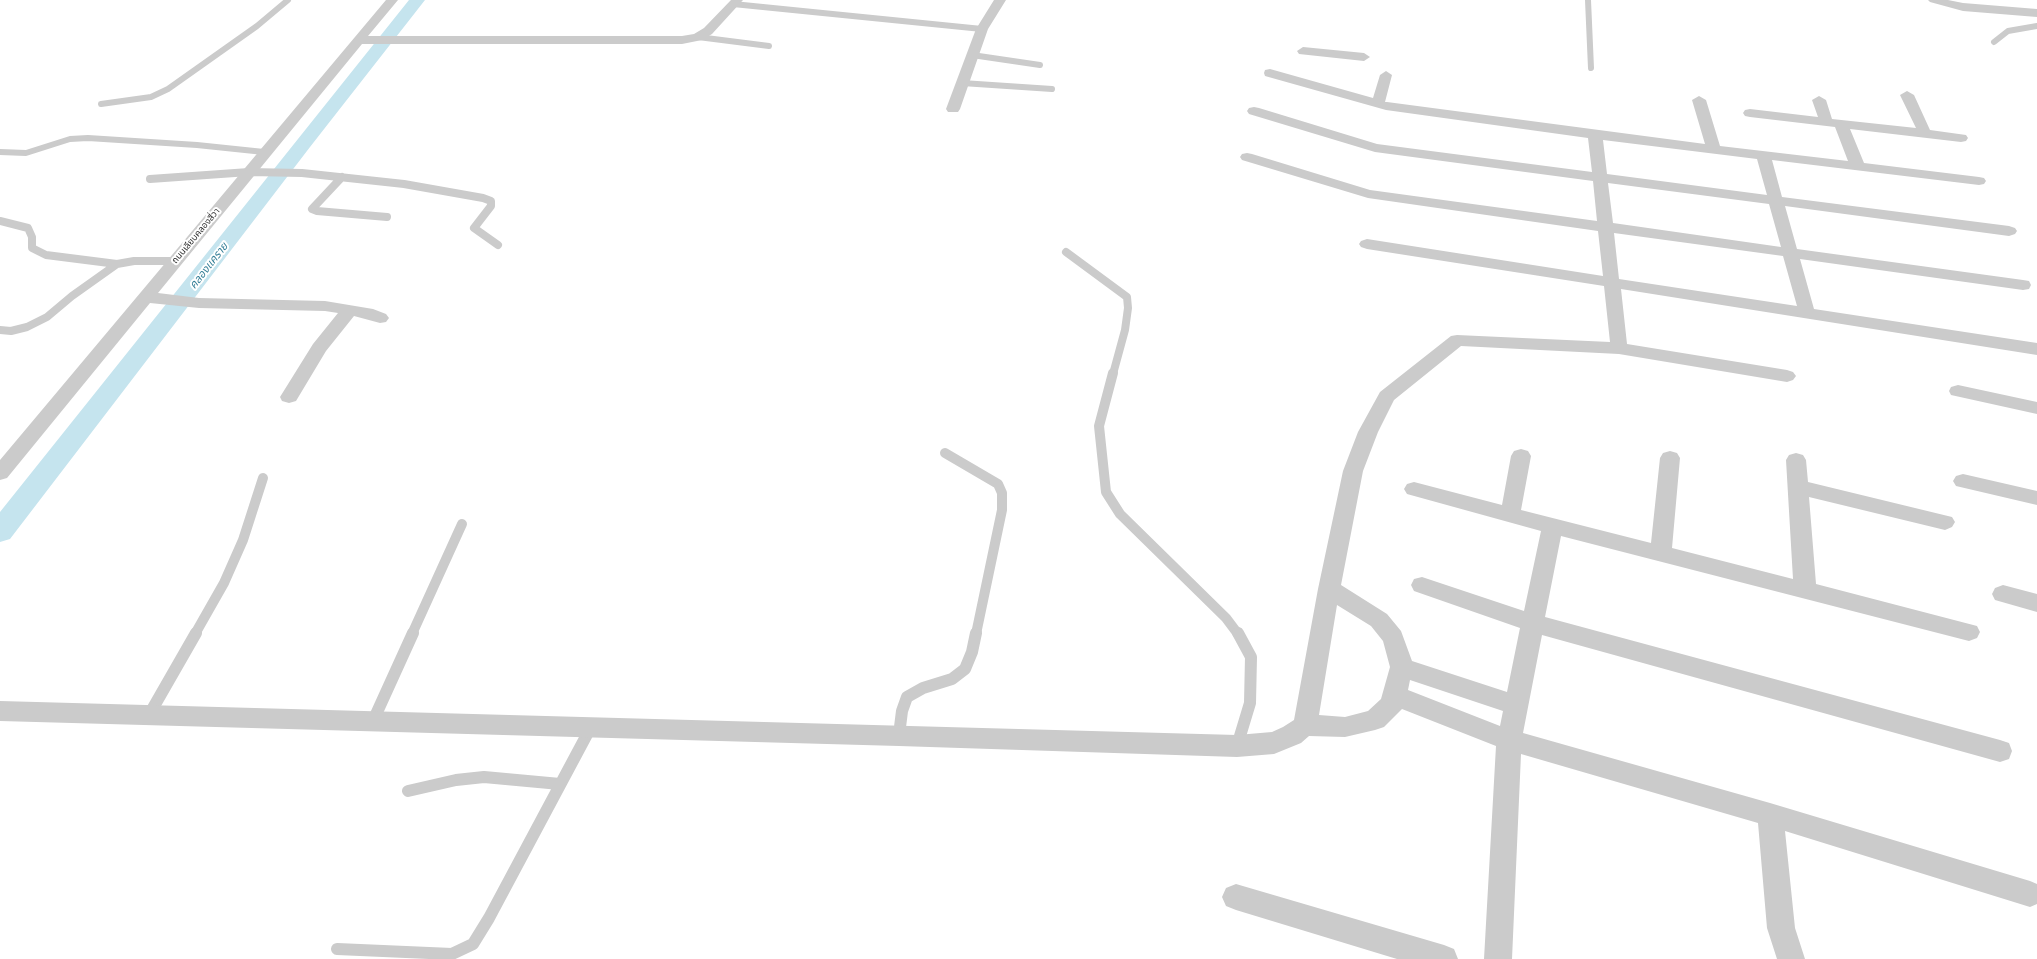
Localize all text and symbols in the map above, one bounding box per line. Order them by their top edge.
street label: ถนนเลียบคลองสี่วา [170,206,222,266]
water label: คลองเเคราย [187,240,231,292]

